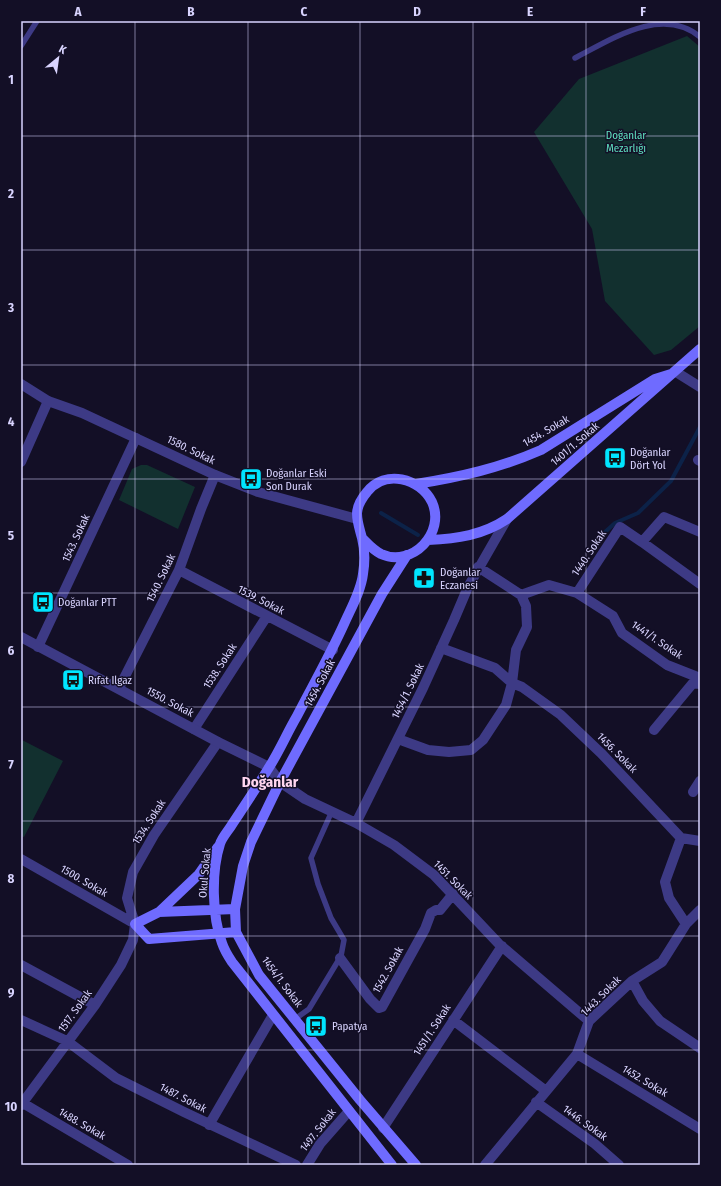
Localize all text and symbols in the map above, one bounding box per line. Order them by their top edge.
text: A [73,4,82,19]
text: B [187,4,195,19]
text: C [301,4,308,19]
text: D [413,4,421,19]
text: E [527,4,533,19]
text: F [640,4,646,19]
north arrow [38,38,78,78]
text: K [57,42,69,57]
text: 1 [8,72,14,87]
park label: Doğanlar Mezarlığı [606,129,646,155]
text: 2 [7,186,14,201]
text: 3 [7,300,14,315]
street label: 1454. Sokak [520,412,572,450]
text: 4 [8,414,15,429]
street label: 1401/1. Sokak [548,419,602,469]
street label: 1580. Sokak [165,433,218,468]
bus stop icon: Doğanlar Dört Yol [602,445,628,471]
place label: Doğanlar Dört Yol [630,446,671,472]
bus stop icon: Doğanlar Eski Son Durak [238,466,264,492]
place label: Doğanlar Eski Son Durak [266,467,327,493]
street label: 1543. Sokak [59,511,93,564]
street label: 1440. Sokak [569,527,609,578]
text: 5 [8,528,14,543]
street label: 1540. Sokak [144,551,179,604]
pharmacy icon: Doğanlar Eczanesi [411,565,437,591]
place label: Doğanlar Eczanesi [440,566,481,592]
street label: 1539. Sokak [235,583,287,618]
bus stop icon: Doğanlar PTT [30,589,56,615]
place label: Doğanlar PTT [58,596,118,609]
street label: 1441/1. Sokak [629,618,686,662]
street label: 1538. Sokak [201,640,240,691]
text: 6 [8,643,15,658]
street label: 1454. Sokak [302,656,338,709]
street label: 1454/1. Sokak [389,660,427,721]
bus stop icon: Rıfat Ilgaz [60,667,86,693]
place label: Rıfat Ilgaz [88,674,133,687]
street label: 1550. Sokak [144,684,197,720]
street label: 1456. Sokak [594,730,640,776]
text: 7 [8,757,14,772]
district label: Doğanlar [242,773,299,791]
street label: 1534. Sokak [130,796,169,847]
street label: Okul Sokak [196,847,214,898]
street label: 1451. Sokak [431,858,476,903]
street label: 1500. Sokak [58,862,111,900]
text: 8 [8,871,15,886]
street label: 1542. Sokak [370,944,406,995]
street label: 1454/1. Sokak [259,954,306,1011]
street label: 1443. Sokak [578,973,624,1019]
text: 9 [8,985,15,1000]
street label: 1517. Sokak [55,987,95,1035]
street label: 1451/1. Sokak [411,1001,454,1058]
bus stop icon: Papatya [303,1013,329,1039]
place label: Papatya [332,1020,367,1033]
street label: 1452. Sokak [620,1062,671,1100]
street label: 1487. Sokak [157,1081,209,1116]
text: 10 [5,1099,17,1114]
street label: 1446. Sokak [560,1102,611,1144]
street label: 1488. Sokak [56,1105,109,1143]
street label: 1497. Sokak [297,1105,339,1154]

